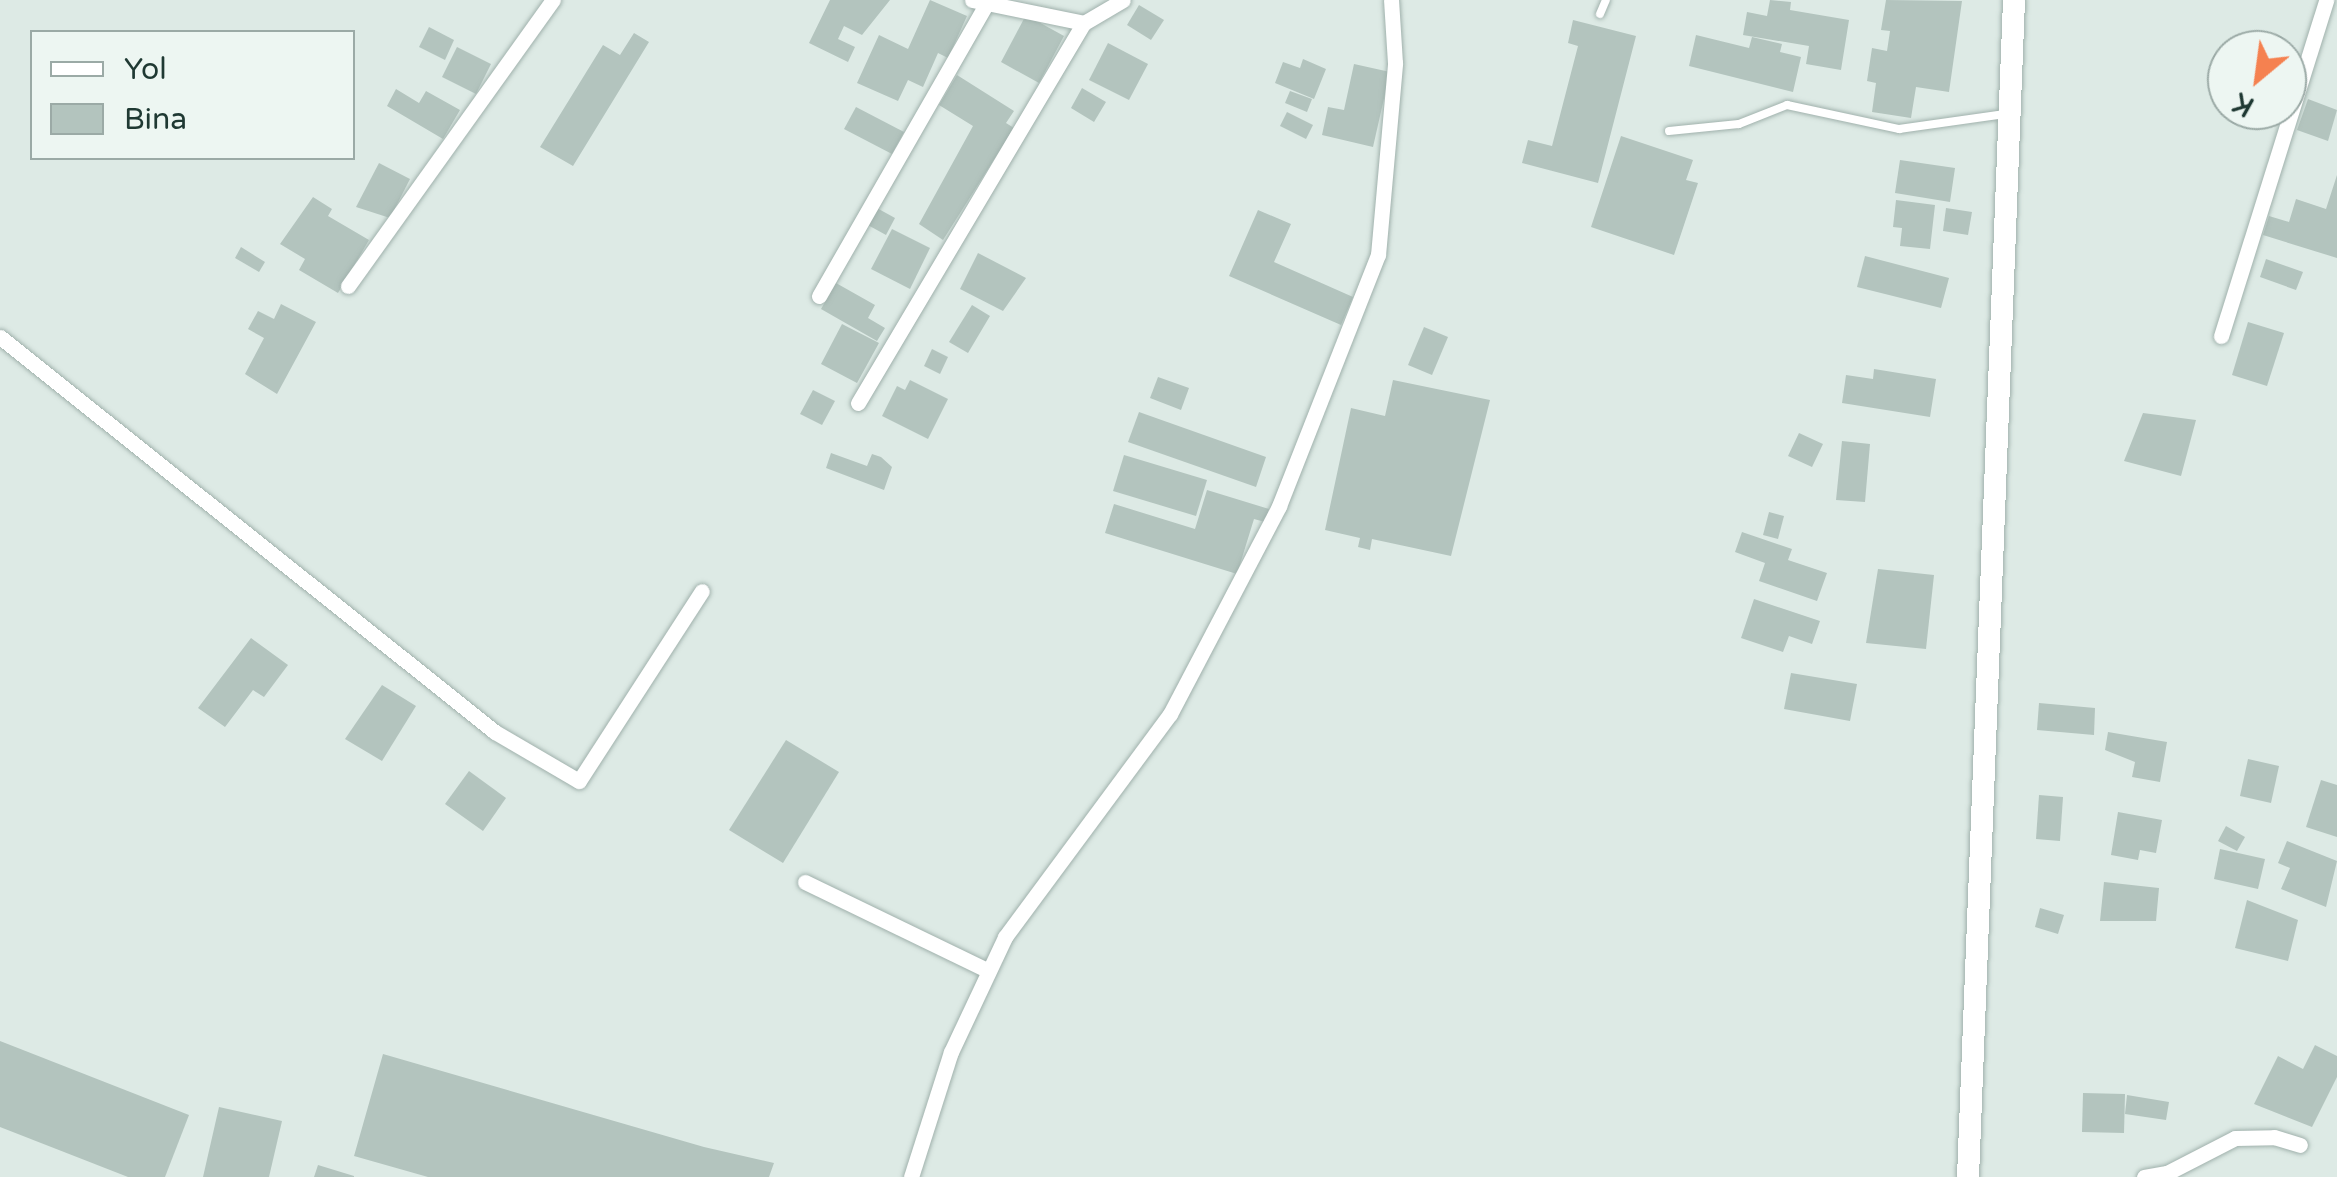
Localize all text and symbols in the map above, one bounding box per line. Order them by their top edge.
legend [30,30,355,160]
north arrow [2207,30,2307,130]
text: Yol [124,51,167,88]
text: K [2227,85,2260,124]
text: Bina [124,101,187,138]

